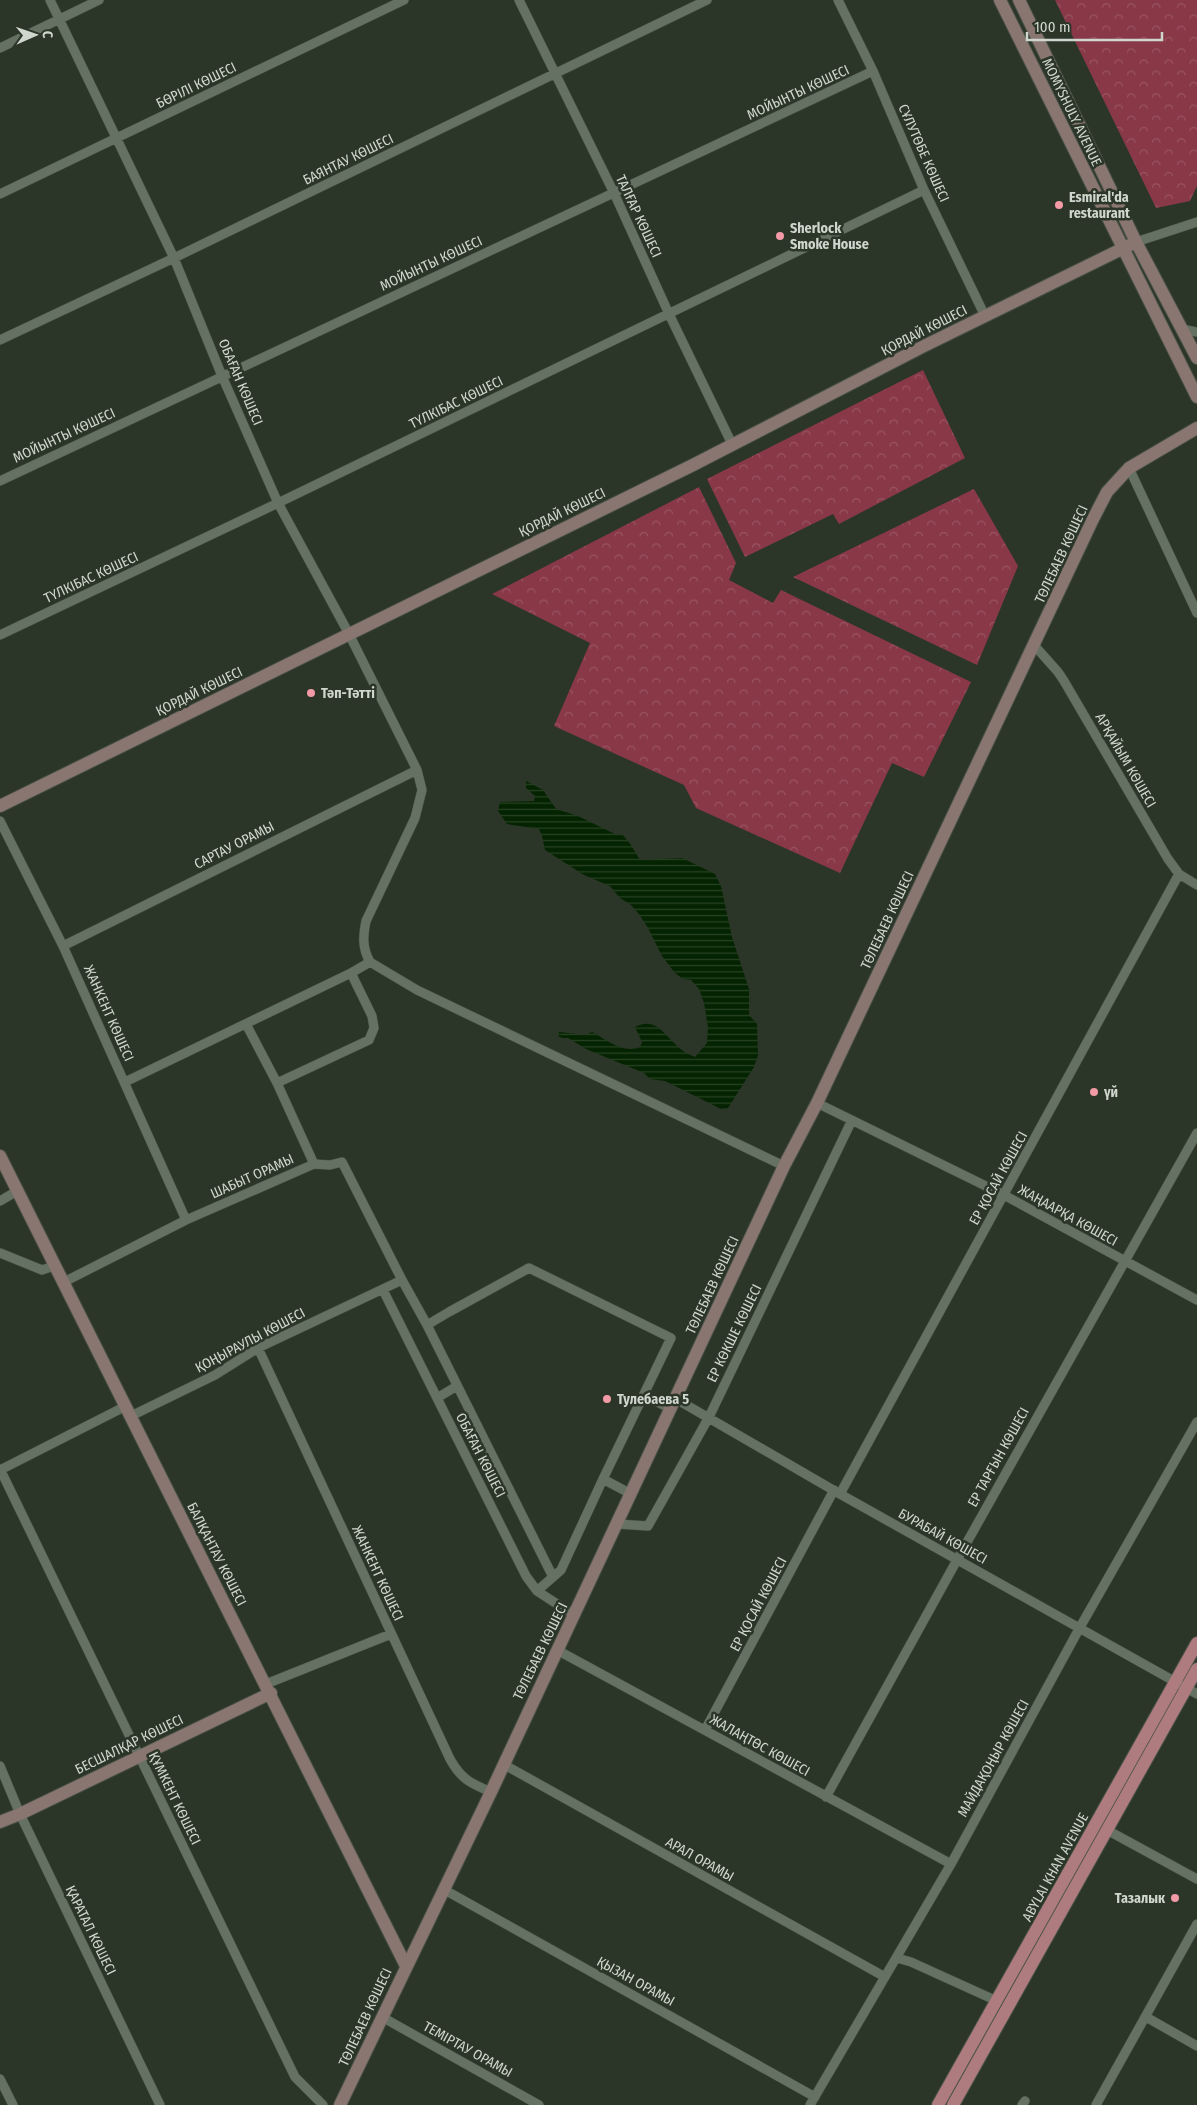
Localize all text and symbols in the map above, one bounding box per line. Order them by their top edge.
north arrow [10,10,60,60]
scale bar [1027,10,1162,42]
text: 100 m [1034,18,1071,36]
text: С [39,31,56,39]
street label: MOMYSHULY AVENUE [1038,55,1105,169]
street label: БӨРІЛІ КӨШЕСІ [153,59,239,112]
street label: МОЙЫНТЫ КӨШЕСІ [744,61,852,124]
street label: СҰЛУТӨБЕ КӨШЕСІ [894,102,953,205]
street label: БАЯНТАУ КӨШЕСІ [300,130,396,189]
street label: ТАЛҒАР КӨШЕСІ [612,172,665,260]
place label: Esmiral'da restaurant [1069,189,1131,222]
marker: Esmiral'da restaurant [1053,199,1065,211]
place label: Sherlock Smoke House [790,220,869,253]
marker: Sherlock Smoke House [774,230,786,242]
street label: МОЙЫНТЫ КӨШЕСІ [377,232,485,295]
street label: ҚОРДАЙ КӨШЕСІ [878,301,970,359]
street label: ОБАҒАН КӨШЕСІ [215,336,266,428]
street label: ТҮЛКІБАС КӨШЕСІ [407,372,506,433]
street label: МОЙЫНТЫ КӨШЕСІ [10,404,118,467]
street label: ҚОРДАЙ КӨШЕСІ [516,484,608,541]
street label: ТӨЛЕБАЕВ КӨШЕСІ [1031,502,1092,606]
street label: ТҮЛКІБАС КӨШЕСІ [41,548,141,607]
street label: ҚОРДАЙ КӨШЕСІ [153,663,245,720]
place label: Тәп-Тәтті [321,685,375,702]
marker: Тәп-Тәтті [305,687,317,699]
street label: АРҚАЙЫМ КӨШЕСІ [1092,710,1160,811]
street label: САРТАУ ОРАМЫ [191,818,277,873]
street label: ТӨЛЕБАЕВ КӨШЕСІ [857,868,918,972]
street label: ЖАНКЕНТ КӨШЕСІ [80,963,137,1064]
place label: үй [1103,1084,1118,1101]
marker: үй [1088,1086,1100,1098]
street label: ЕР ҚОСАЙ КӨШЕСІ [966,1128,1031,1228]
street label: ШАБЫТ ОРАМЫ [208,1151,296,1202]
street label: ЖАҢААРҚА КӨШЕСІ [1015,1181,1121,1250]
street label: ТӨЛЕБАЕВ КӨШЕСІ [682,1233,743,1337]
street label: ЕР КӨКШЕ КӨШЕСІ [703,1281,766,1385]
street label: ҚОҢЫРАУЛЫ КӨШЕСІ [192,1304,308,1377]
place label: Тулебаева 5 [617,1391,689,1408]
marker: Тулебаева 5 [601,1393,613,1405]
street label: ЕР ТАРҒЫН КӨШЕСІ [964,1405,1033,1510]
street label: ОБАҒАН КӨШЕСІ [452,1410,509,1500]
street label: БАЛҚАНТАУ КӨШЕСІ [183,1500,250,1609]
street label: БУРАБАЙ КӨШЕСІ [895,1505,990,1568]
street label: ЖАНКЕНТ КӨШЕСІ [348,1523,407,1624]
street label: ЕР ҚОСАЙ КӨШЕСІ [726,1554,790,1654]
street label: ТӨЛЕБАЕВ КӨШЕСІ [510,1600,571,1703]
street label: МАЙДАҚОҢЫР КӨШЕСІ [954,1697,1033,1820]
street label: БЕСШАЛҚАР КӨШЕСІ [72,1711,186,1778]
street label: ЖАЛАҢТӨС КӨШЕСІ [707,1711,813,1780]
street label: ҚҰМКЕНТ КӨШЕСІ [145,1749,204,1847]
street label: ABYLAI KHAN AVENUE [1019,1810,1093,1924]
street label: АРАЛ ОРАМЫ [663,1834,737,1885]
street label: ҚАРАТАЛ КӨШЕСІ [62,1883,120,1978]
place label: Тазалык [1115,1890,1166,1907]
marker: Тазалык [1169,1892,1181,1904]
street label: ҚЫЗАН ОРАМЫ [594,1953,678,2010]
street label: ТӨЛЕБАЕВ КӨШЕСІ [335,1965,396,2069]
street label: ТЕМІРТАУ ОРАМЫ [420,2018,515,2081]

